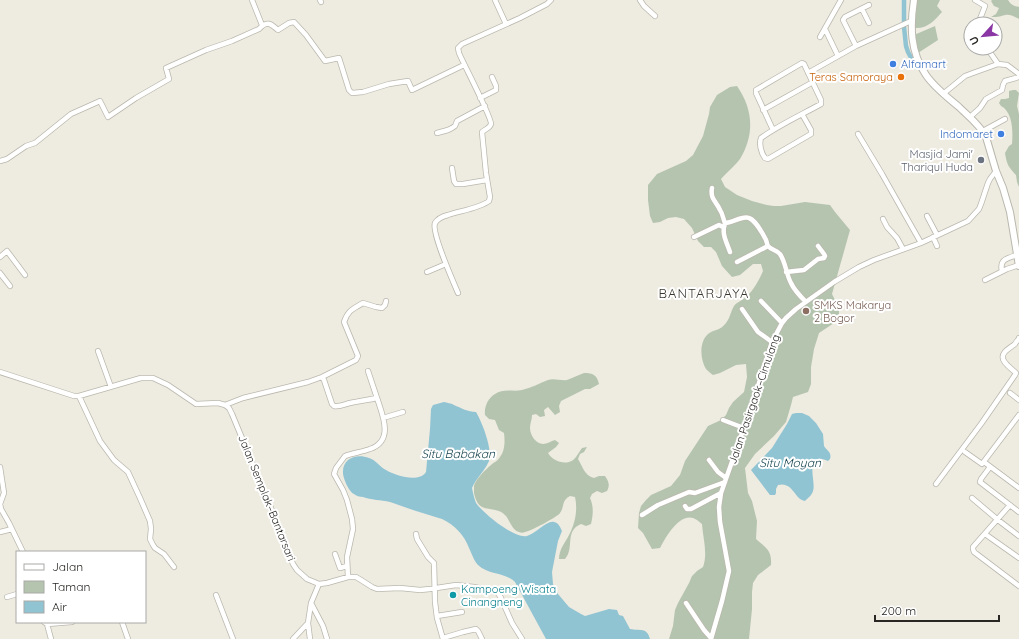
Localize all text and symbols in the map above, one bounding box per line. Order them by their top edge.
north arrow [963,16,1003,56]
text: U [966,34,982,47]
place label: Alfamart [901,57,946,71]
marker: Alfamart [888,59,898,69]
place label: Teras Samoraya [809,70,893,84]
marker: Teras Samoraya [896,72,906,82]
place label: Indomaret [940,127,993,141]
marker: Indomaret [996,129,1006,139]
place label: Masjid Jami' Thariqul Huda [901,147,973,174]
marker: Masjid Jami' Thariqul Huda [976,155,986,165]
district label: BANTARJAYA [659,285,749,301]
place label: SMKS Makarya 2 Bogor [814,298,891,325]
marker: SMKS Makarya 2 Bogor [801,306,811,316]
street label: Jalan Pasirgaok–Cimulang [725,332,783,466]
street label: Jalan Semplak–Bantarsari [235,433,299,563]
water label: Situ Babakan [421,446,496,461]
water label: Situ Moyan [759,455,822,470]
legend [16,551,146,623]
text: Jalan [52,559,83,574]
text: Taman [52,579,90,594]
place label: Kampoeng Wisata Cinangneng [461,582,556,609]
marker: Kampoeng Wisata Cinangneng [448,590,458,600]
scale bar [875,597,999,623]
text: Air [52,599,67,614]
text: 200 m [881,603,916,618]

